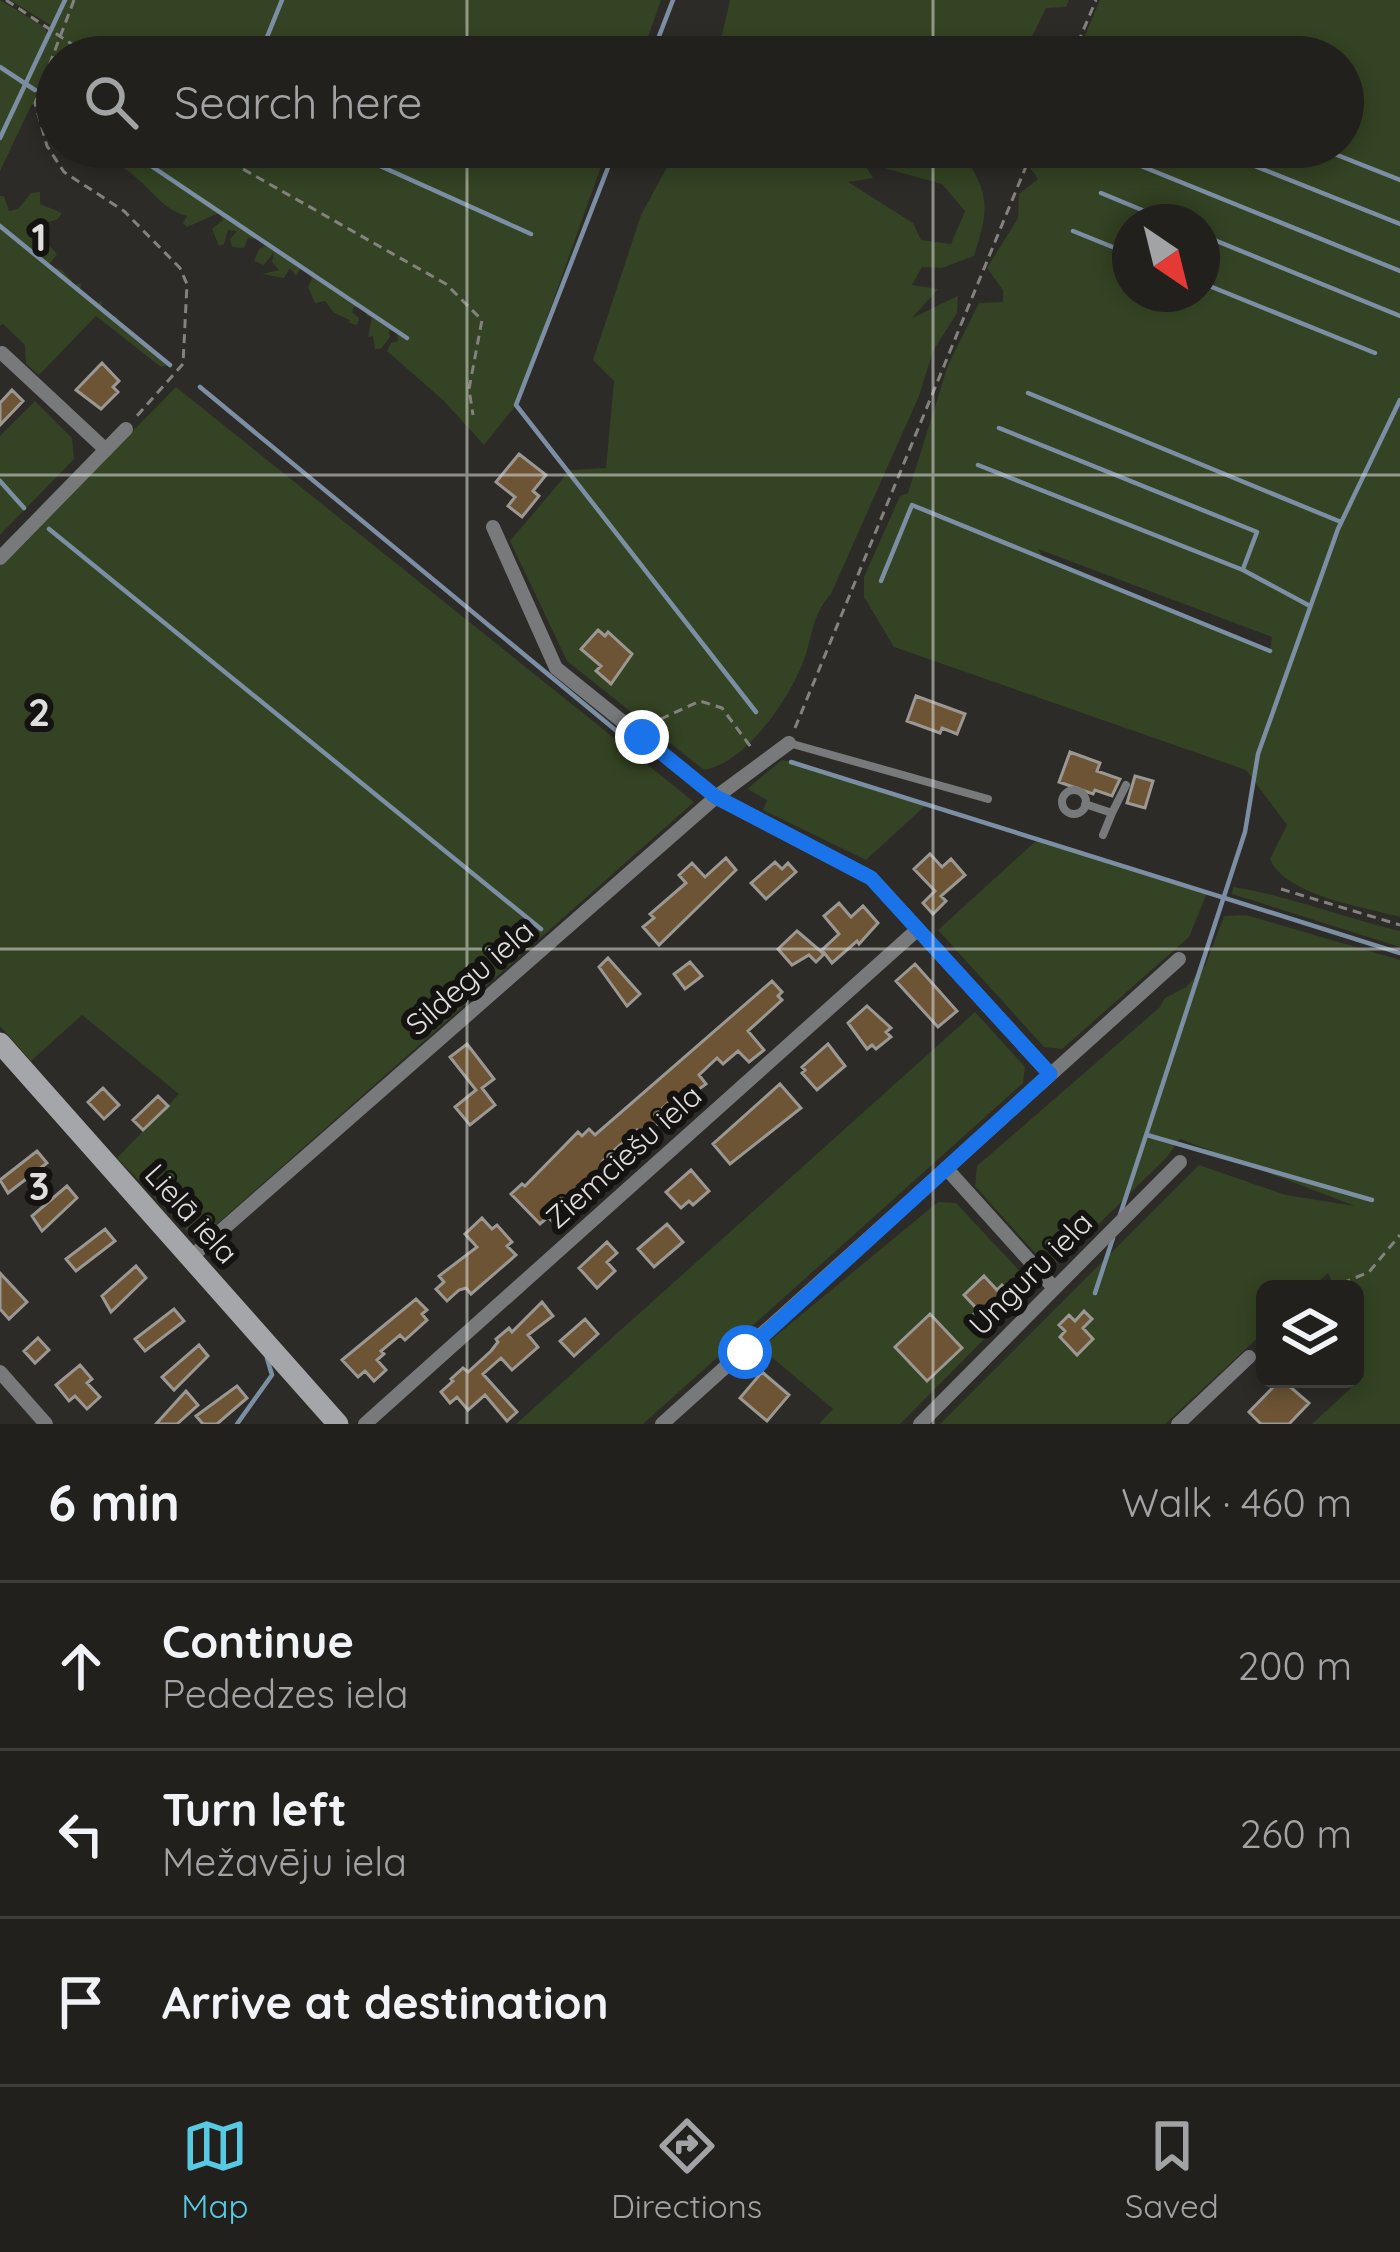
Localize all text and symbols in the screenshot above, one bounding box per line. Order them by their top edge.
search box [36,36,1364,168]
icon: search [78,69,144,135]
text: Search here [174,74,422,130]
north arrow [1112,204,1220,312]
text: 1 [31,212,47,261]
text: 2 [28,687,50,736]
route end [615,710,669,764]
street label: Sildegu iela [398,911,541,1043]
street label: Ziemciešu iela [538,1076,709,1236]
street label: Lielā iela [137,1156,246,1271]
text: 3 [29,1161,49,1210]
street label: Unguru iela [960,1203,1100,1343]
map controls [1256,1280,1364,1388]
button: layers [1256,1280,1364,1388]
route start [718,1325,772,1379]
text: 6 min [48,1470,180,1534]
text: Walk · 460 m [1121,1478,1352,1527]
text: Continue [162,1613,354,1669]
icon: ahead [48,1633,114,1699]
text: 200 m [1238,1641,1352,1690]
text: Pededzes iela [162,1669,408,1718]
text: Turn left [162,1781,347,1837]
icon: left [48,1801,114,1867]
text: 260 m [1240,1809,1352,1858]
text: Mežavēju iela [162,1837,407,1886]
icon: arrive [48,1969,114,2035]
text: Arrive at destination [162,1974,608,2030]
tab: Map [181,2113,249,2226]
tab: Directions [611,2113,762,2226]
tab: Saved [1125,2113,1219,2226]

